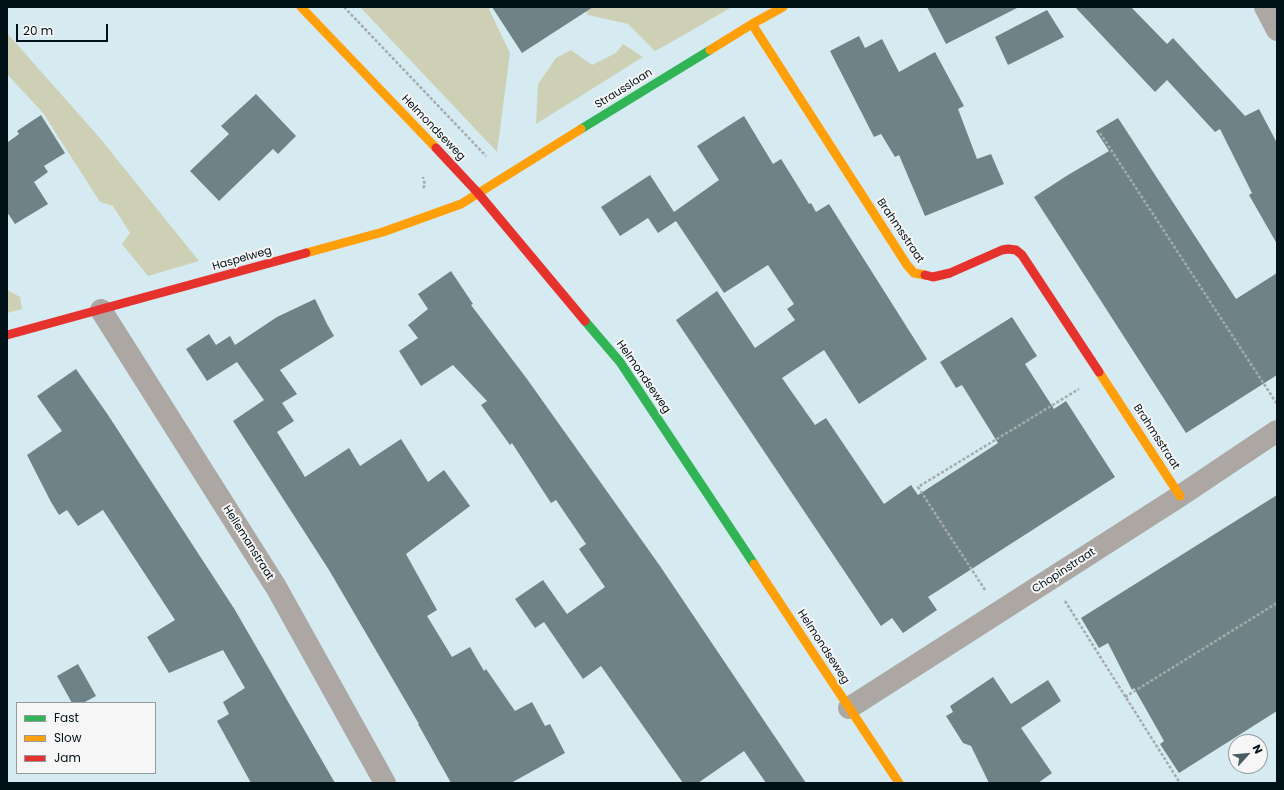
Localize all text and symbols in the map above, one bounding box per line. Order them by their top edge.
scale bar [18,16,110,42]
text: 20 m [23,22,53,39]
street label: Strausslaan [593,66,655,112]
street label: Helmondseweg [398,93,468,163]
street label: Brahmsstraat [874,196,926,266]
street label: Haspelweg [211,244,273,274]
street label: Helmondseweg [613,338,673,416]
street label: Brahmsstraat [1130,402,1182,472]
street label: Hellemanstraat [220,503,276,583]
street label: Chopinstraat [1030,546,1098,596]
street label: Helmondseweg [794,607,852,687]
legend [16,702,156,774]
text: Fast [54,709,79,726]
text: Slow [54,729,82,746]
north arrow [1228,734,1268,774]
text: N [1249,742,1267,756]
text: Jam [54,749,81,766]

